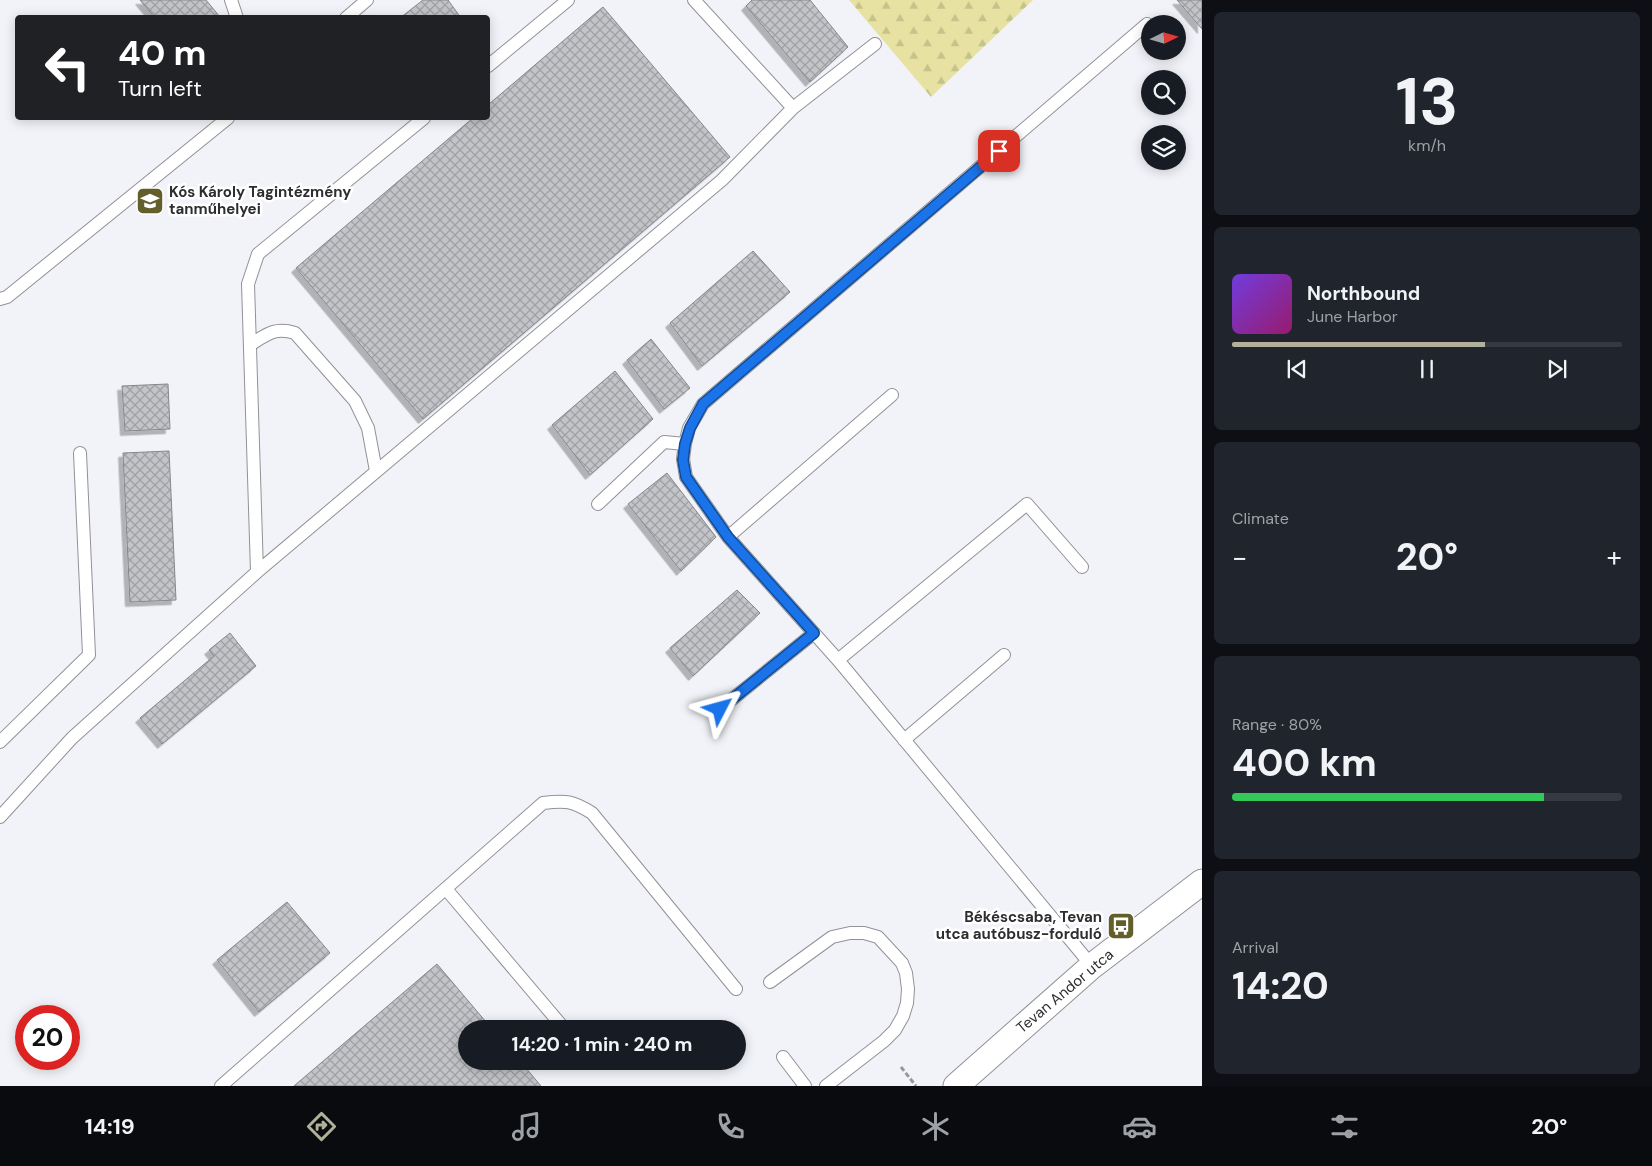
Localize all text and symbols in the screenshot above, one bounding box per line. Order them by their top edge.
north arrow [1141,15,1186,60]
map controls [1141,15,1186,170]
text: 40 m [118,30,207,76]
icon: left [35,35,100,100]
text: 13 [1396,60,1458,144]
button: search [1141,70,1186,115]
text: Turn left [118,74,202,103]
button: layers [1141,125,1186,170]
pin [978,130,1020,172]
text: km/h [1408,135,1446,156]
icon: arrive [985,137,1013,165]
place label: Kós Károly Tagintézmény tanműhelyei [169,182,351,219]
school or university icon: Kós Károly Tagintézmény tanműhelyei [135,186,165,216]
text: Northbound [1307,281,1420,306]
text: June Harbor [1307,306,1398,327]
icon: previous [1283,355,1311,383]
icon: pause [1413,355,1441,383]
icon: next [1543,355,1571,383]
text: Climate [1232,508,1289,529]
text: 20° [1396,532,1458,582]
text: − [1232,539,1247,576]
text: + [1607,539,1622,576]
position arrow [693,682,745,734]
text: Range · 80% [1232,714,1322,735]
text: 400 km [1232,738,1377,788]
place label: Békéscsaba, Tevan utca autóbusz-forduló [936,907,1102,944]
bus stop icon: Békéscsaba, Tevan utca autóbusz-forduló [1106,911,1136,941]
text: Arrival [1232,937,1279,958]
street label: Tevan Andor utca [1012,944,1118,1038]
text: 14:20 [1232,961,1329,1011]
speed limit sign: 20 [15,1005,80,1070]
text: 14:20 · 1 min · 240 m [512,1032,692,1057]
icon: directions [304,1109,339,1144]
icon: music [509,1109,544,1144]
icon: phone [713,1109,748,1144]
icon: climate [918,1109,953,1144]
icon: car [1122,1109,1157,1144]
icon: filters [1327,1109,1362,1144]
text: 14:19 [85,1112,135,1141]
text: 20° [1531,1112,1567,1141]

